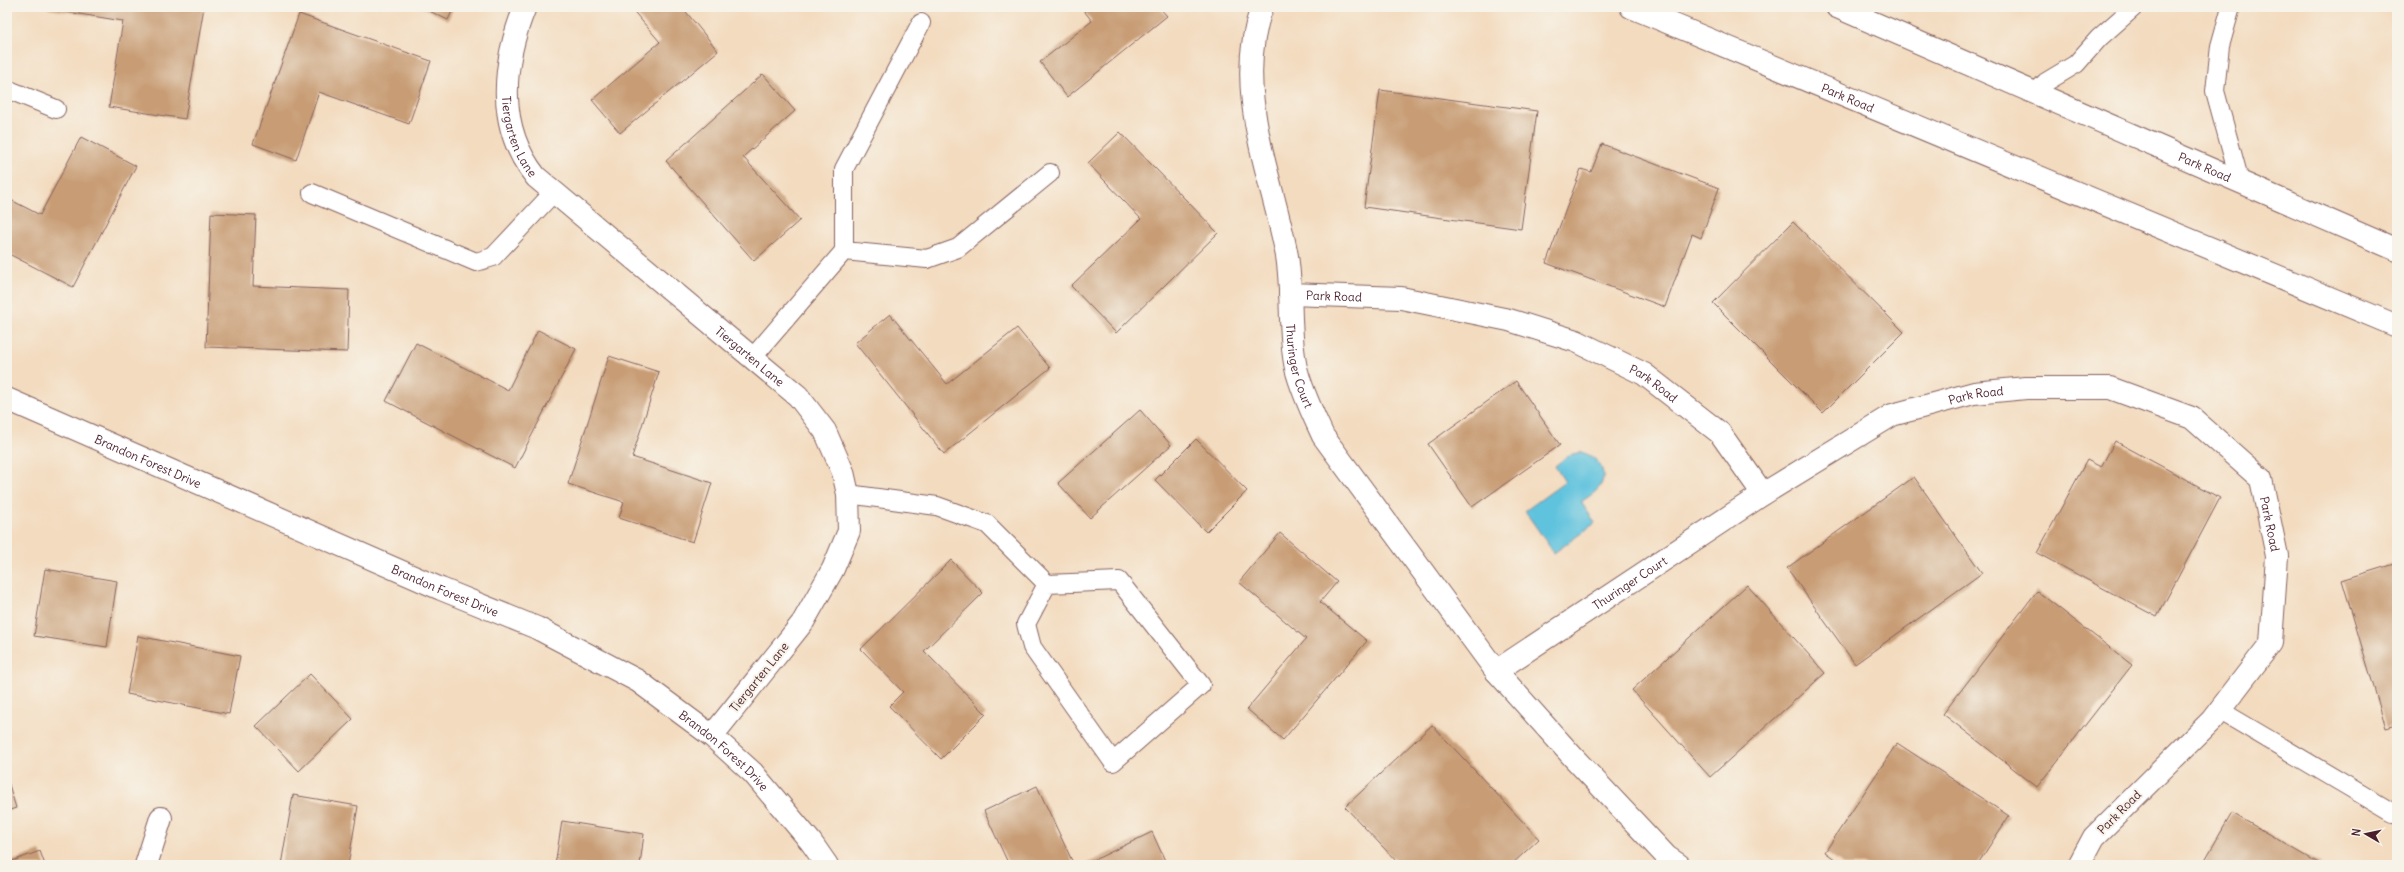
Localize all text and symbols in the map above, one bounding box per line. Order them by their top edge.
street label: Park Road [1819,80,1877,115]
street label: Tiergarten Lane [499,95,541,180]
street label: Park Road [2176,149,2233,185]
street label: Park Road [1306,287,1362,304]
street label: Tiergarten Lane [712,323,788,389]
street label: Thuringer Court [1284,323,1317,410]
street label: Park Road [1627,361,1681,405]
street label: Park Road [1947,383,2004,407]
street label: Brandon Forest Drive [92,431,204,491]
street label: Park Road [2257,495,2283,553]
street label: Thuringer Court [1589,553,1669,613]
street label: Brandon Forest Drive [389,561,501,619]
street label: Tiergarten Lane [726,639,792,715]
street label: Brandon Forest Drive [676,707,772,794]
street label: Park Road [2094,787,2144,837]
north arrow [2346,814,2386,854]
text: N [2349,828,2364,837]

